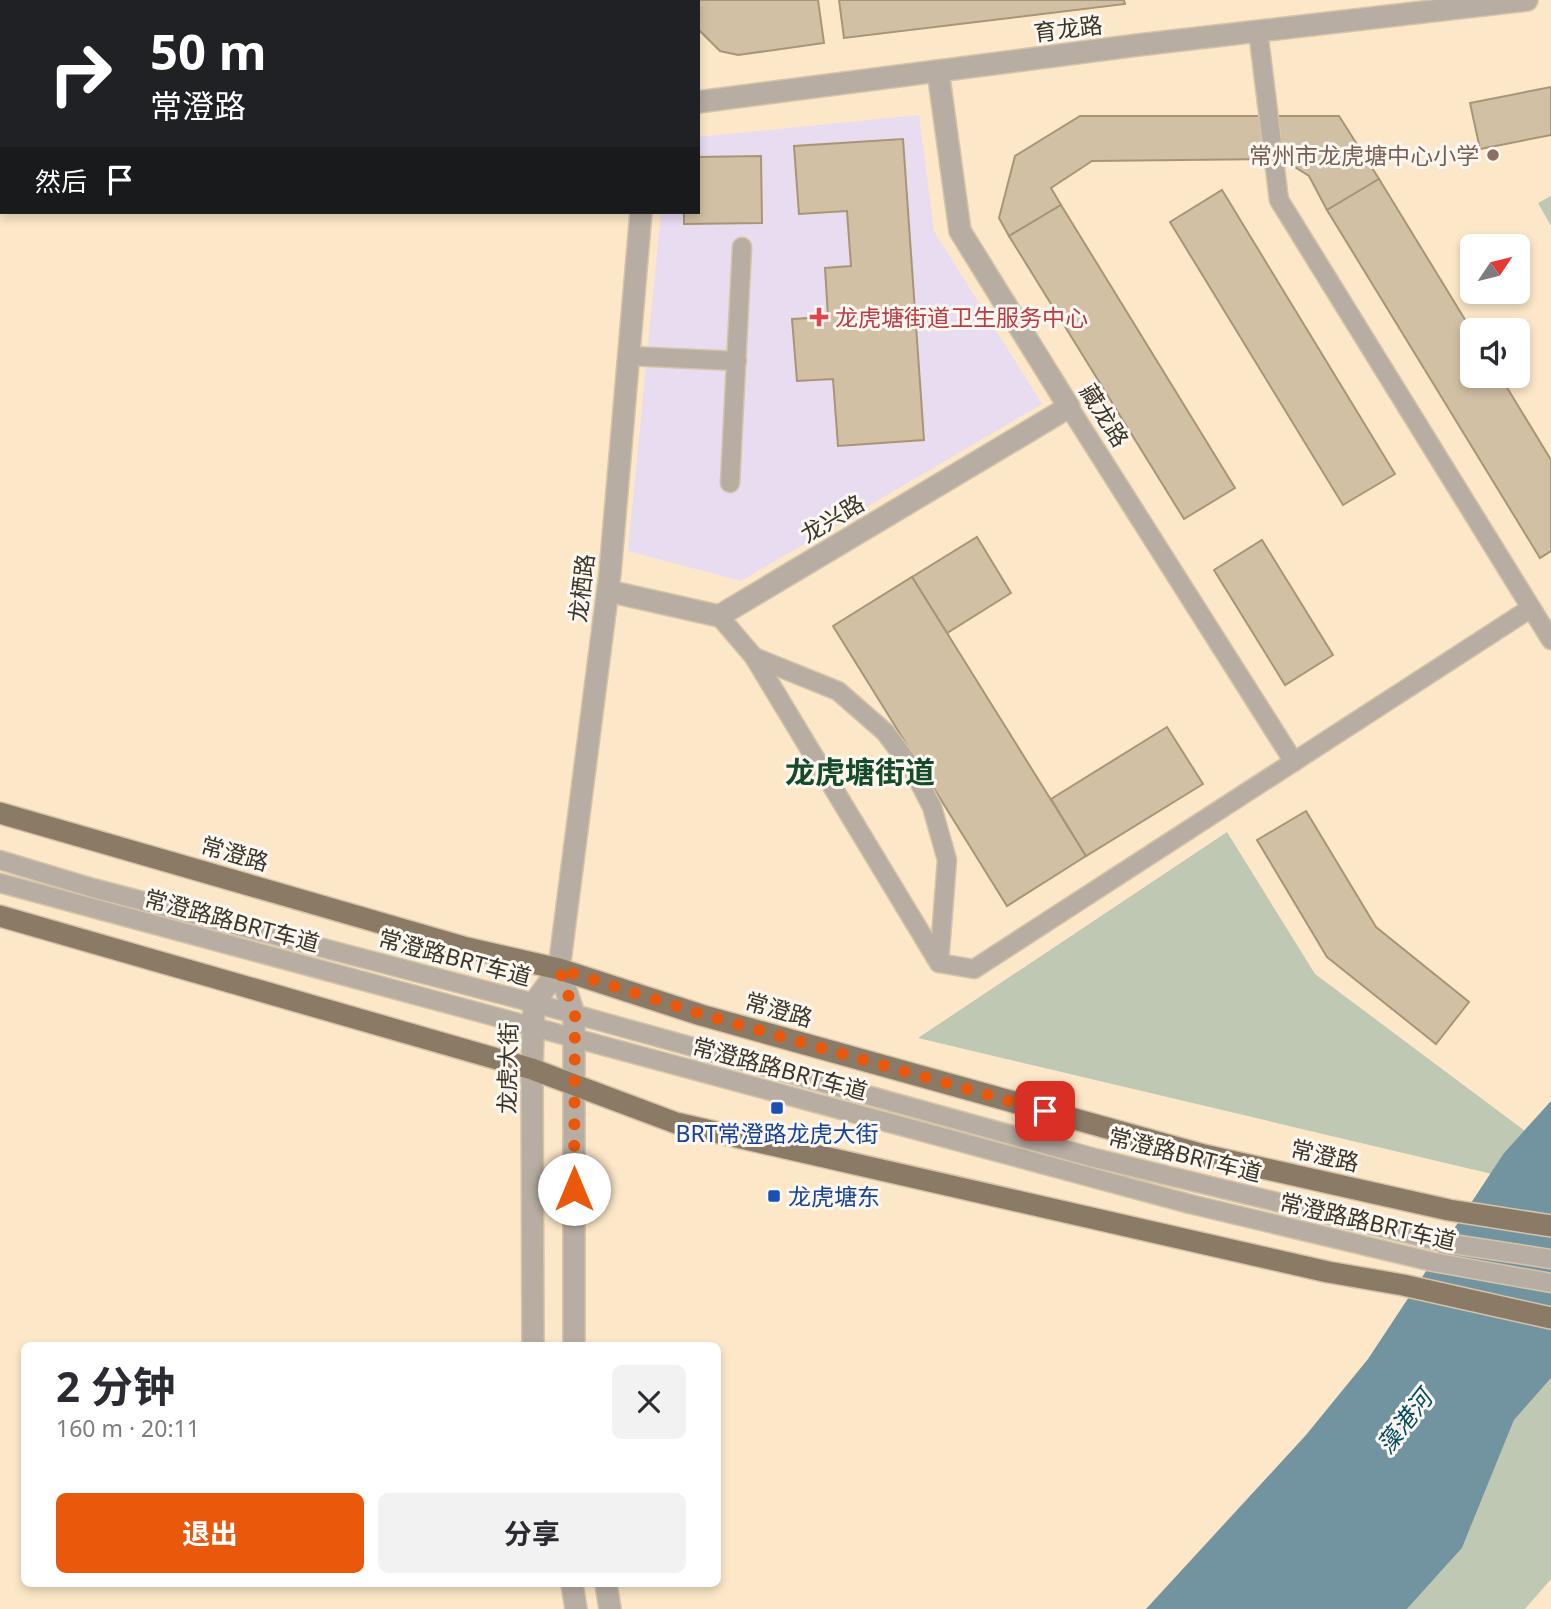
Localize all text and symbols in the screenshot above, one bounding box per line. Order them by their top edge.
street label: 育龙路 [1032,8,1104,48]
text: 50 m [150,18,267,84]
icon: right [35,28,126,119]
text: 常澄路 [150,84,246,127]
place label: 常州市龙虎塘中心小学 [1249,139,1479,171]
marker: 常州市龙虎塘中心小学 [1485,147,1501,163]
icon: arrive [101,161,139,199]
text: 然后 [35,163,87,199]
north arrow [1460,234,1530,304]
map controls [1460,234,1530,388]
place label: 龙虎塘街道卫生服务中心 [835,301,1088,333]
marker: 龙虎塘街道卫生服务中心 [809,307,829,327]
button: sound [1460,318,1530,388]
street label: 藏龙路 [1073,377,1137,453]
street label: 龙兴路 [794,487,870,549]
street label: 龙栖路 [561,552,601,624]
district label: 龙虎塘街道 [785,751,935,792]
street label: 常澄路 [197,828,273,878]
street label: 常澄路路BRT车道 [141,881,323,959]
street label: 常澄路BRT车道 [375,921,535,993]
street label: 常澄路 [741,984,817,1034]
street label: 龙虎大街 [490,1022,524,1114]
street label: 常澄路路BRT车道 [689,1029,871,1107]
pin [1015,1081,1075,1141]
icon: arrive [1026,1092,1064,1130]
marker: BRT常澄路龙虎大街 [769,1100,785,1116]
place label: BRT常澄路龙虎大街 [675,1117,879,1149]
street label: 常澄路BRT车道 [1105,1119,1265,1189]
street label: 常澄路 [1288,1132,1362,1178]
position arrow [537,1152,611,1226]
place label: 龙虎塘东 [788,1180,880,1212]
street label: 常澄路路BRT车道 [1277,1185,1459,1257]
marker: 龙虎塘东 [766,1188,782,1204]
text: 2 分钟 [56,1357,175,1414]
button: close [612,1365,686,1439]
water label: 藻港河 [1369,1379,1442,1460]
text: 160 m · 20:11 [56,1412,200,1444]
button: 退出 [56,1493,364,1573]
button: 分享 [378,1493,686,1573]

